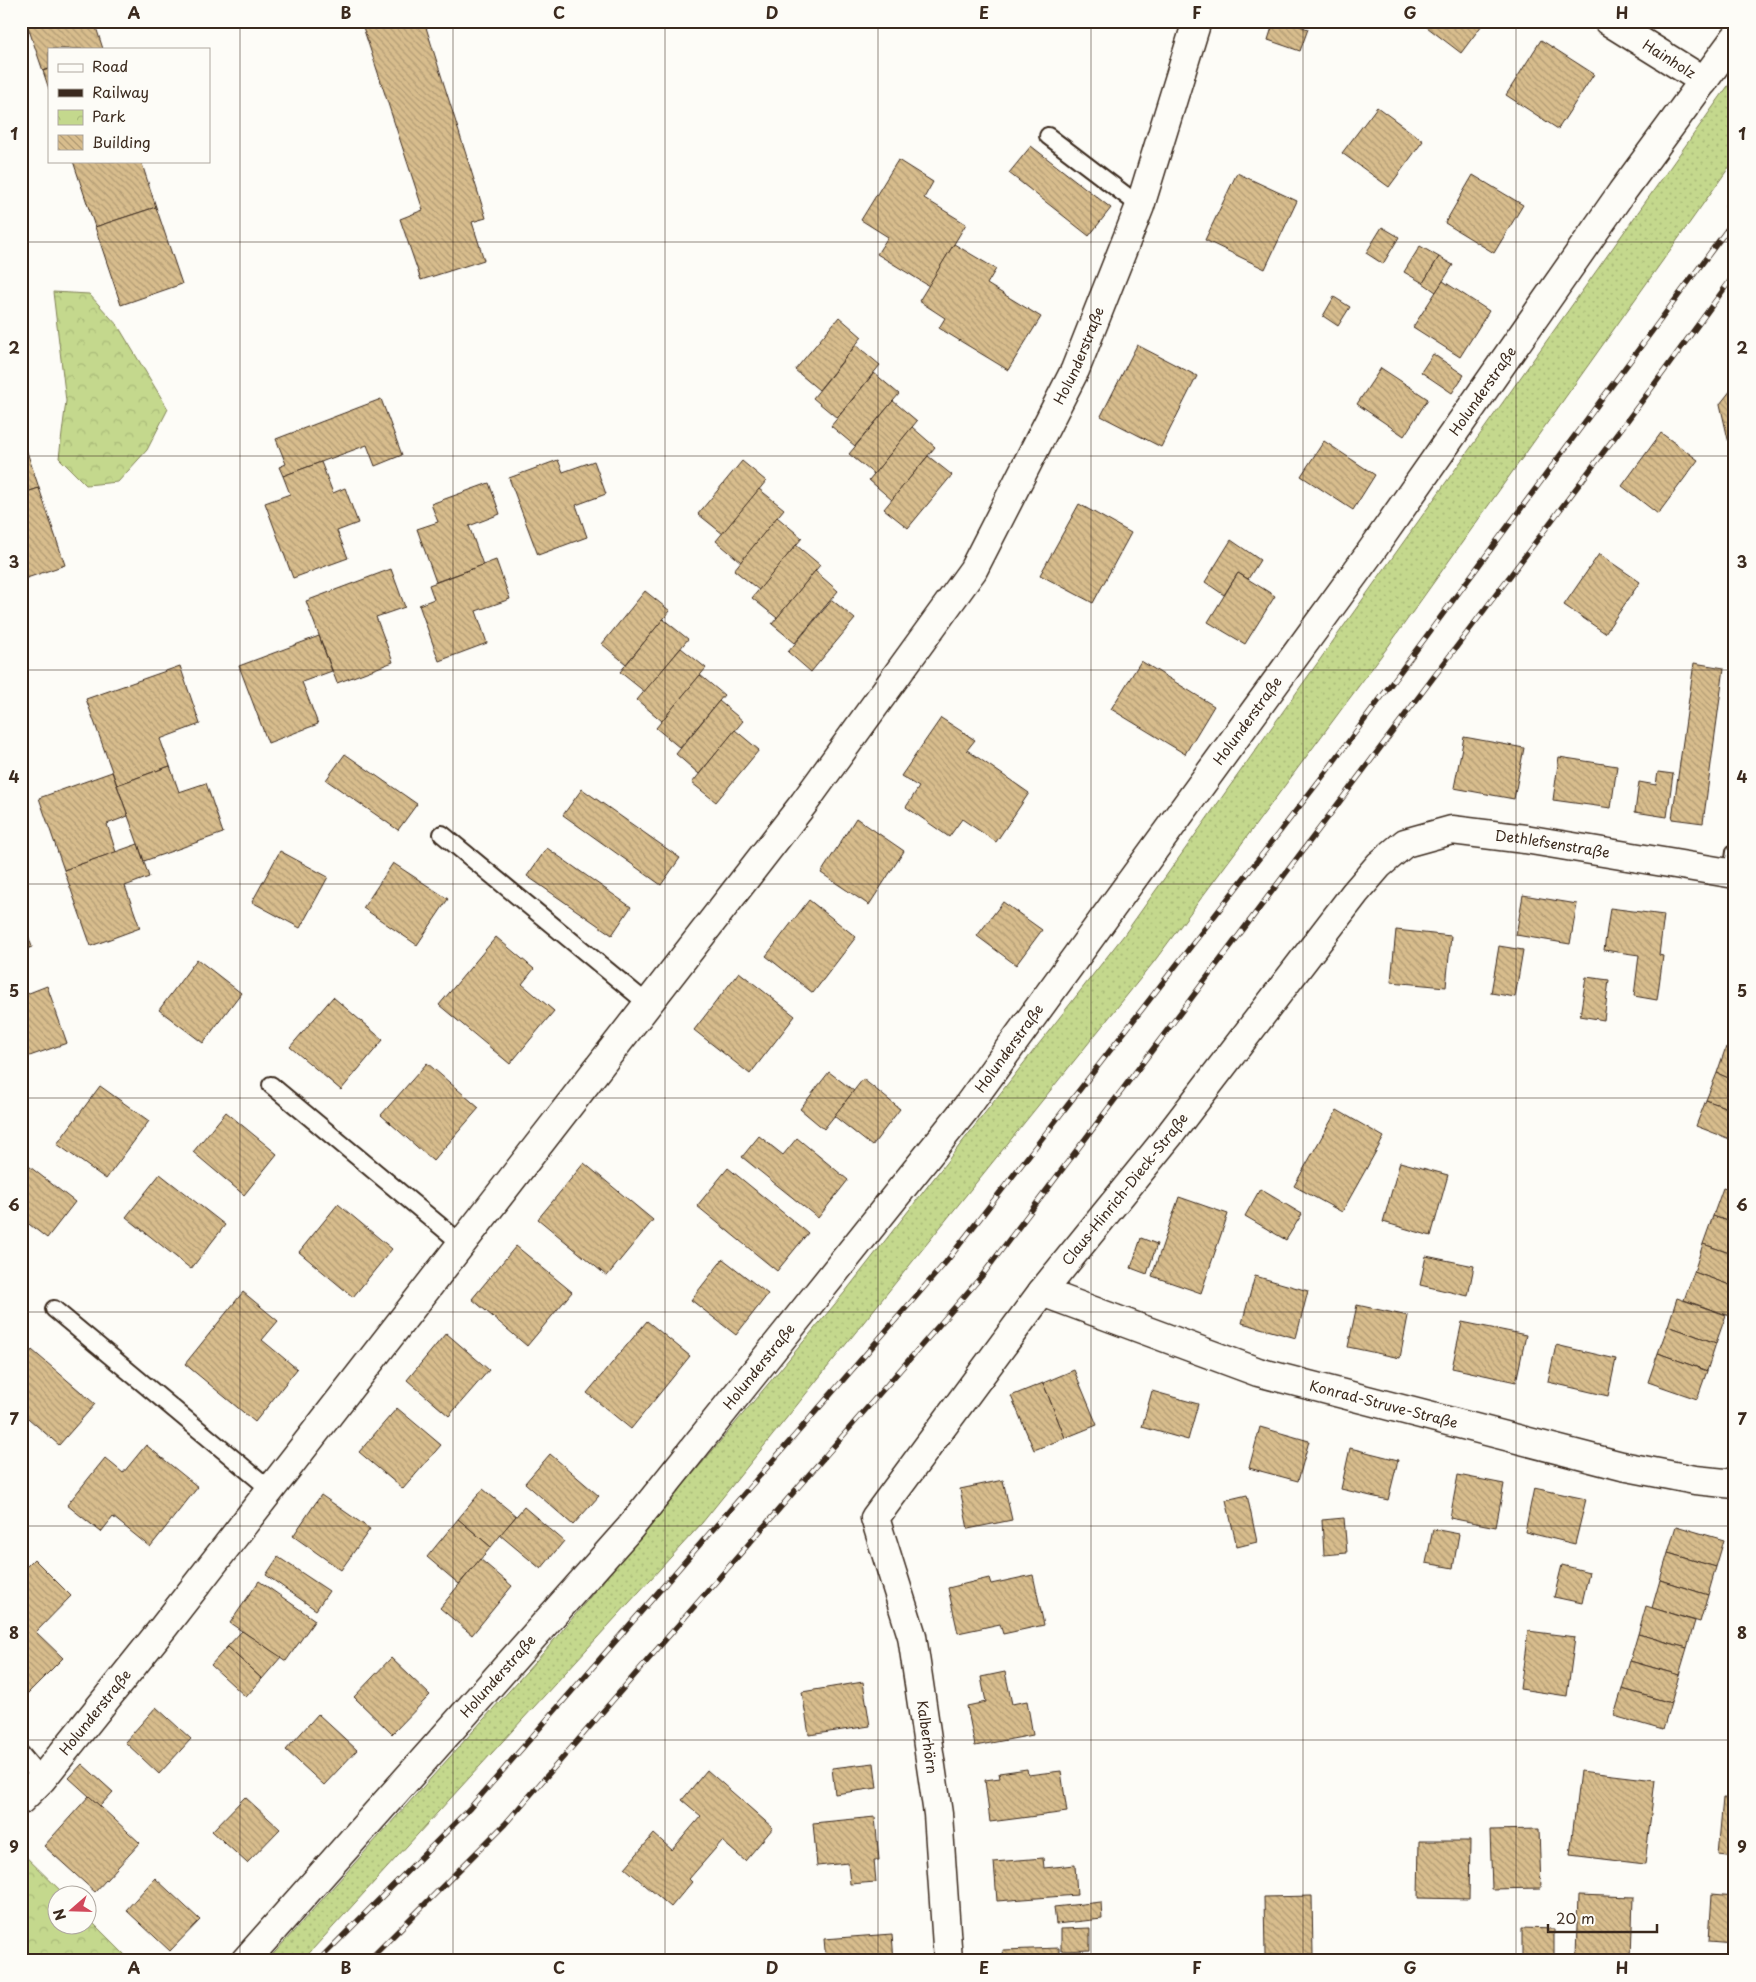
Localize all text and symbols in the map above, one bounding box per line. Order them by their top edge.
text: A [128,0,141,24]
text: B [341,0,352,24]
text: C [553,0,565,24]
text: D [766,0,778,24]
text: E [979,0,989,24]
text: F [1192,0,1202,24]
text: G [1403,0,1417,24]
text: H [1616,0,1628,24]
street label: Hainholz [1639,34,1700,83]
legend [48,48,210,162]
text: Road [92,54,128,77]
text: Railway [92,80,149,103]
text: Park [92,104,126,127]
text: 1 [10,121,18,145]
text: 1 [1738,121,1746,145]
text: Building [92,130,151,153]
street label: Holunderstraße [1048,304,1109,408]
text: 2 [8,335,20,359]
text: 2 [1736,335,1748,359]
street label: Holunderstraße [1444,342,1521,440]
text: 3 [9,549,19,573]
text: 3 [1737,549,1747,573]
street label: Holunderstraße [1208,672,1287,769]
text: 4 [9,764,20,788]
text: 4 [1737,764,1748,788]
street label: Dethlefsenstraße [1494,824,1611,863]
text: 5 [9,978,19,1002]
text: 5 [1737,978,1747,1002]
street label: Holunderstraße [970,1000,1048,1097]
street label: Claus-Hinrich-Dieck-Straße [1057,1108,1193,1270]
text: 6 [8,1192,20,1216]
text: 6 [1736,1192,1748,1216]
street label: Holunderstraße [718,1319,800,1414]
street label: Konrad-Struve-Straße [1307,1375,1460,1433]
text: 7 [9,1406,19,1430]
text: 7 [1737,1406,1747,1430]
text: 8 [9,1620,19,1644]
text: 8 [1737,1620,1747,1644]
street label: Holunderstraße [455,1630,540,1722]
street label: Holunderstraße [54,1665,136,1760]
street label: Kalberhörn [912,1699,943,1775]
text: 9 [9,1834,19,1858]
text: 9 [1737,1834,1747,1858]
north arrow [48,1884,98,1934]
scale bar [1548,1902,1657,1934]
text: N [48,1906,71,1923]
text: 20 m [1556,1906,1595,1929]
text: A [128,1955,141,1979]
text: B [341,1955,352,1979]
text: C [553,1955,565,1979]
text: D [766,1955,778,1979]
text: E [979,1955,989,1979]
text: F [1192,1955,1202,1979]
text: G [1403,1955,1417,1979]
text: H [1616,1955,1628,1979]

